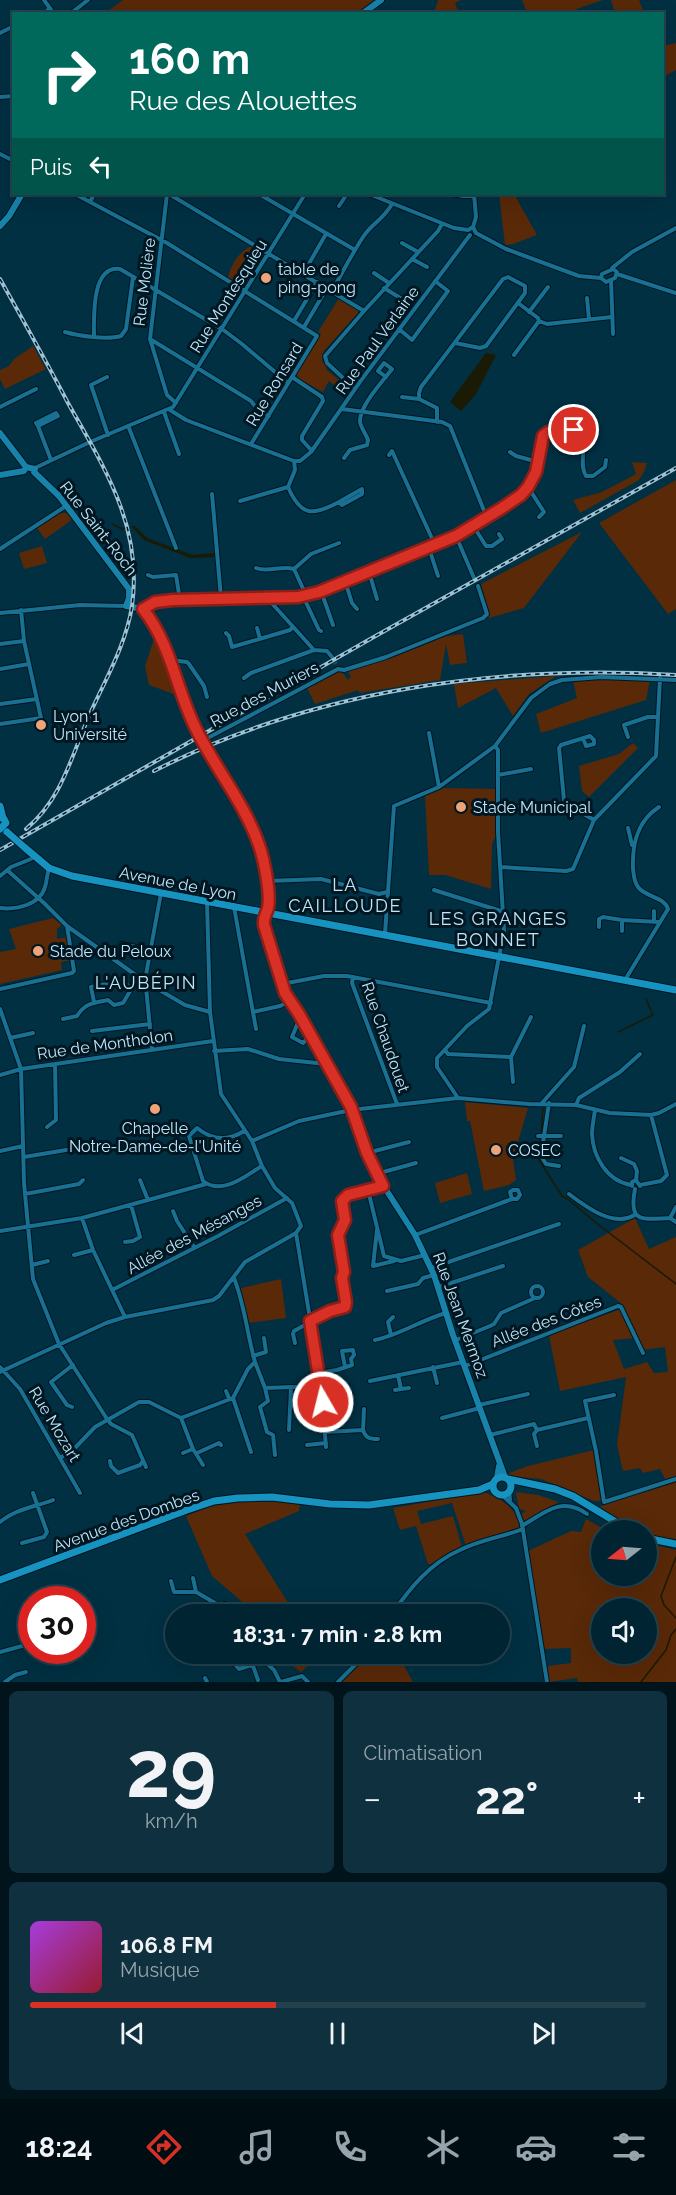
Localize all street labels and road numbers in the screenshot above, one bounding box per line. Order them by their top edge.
street label: Rue Montesquieu [186,236,271,356]
street label: Rue Molière [130,237,159,327]
street label: Rue Paul Verlaine [332,283,423,398]
street label: Rue Ronsard [242,339,307,429]
street label: Rue Saint-Roch [56,477,141,579]
street label: Rue des Muriers [207,658,322,731]
street label: Avenue de Lyon [118,863,238,904]
street label: Rue Chaudouet [358,979,414,1095]
street label: Rue de Montholon [36,1026,174,1063]
street label: Allée des Mésanges [124,1191,265,1278]
street label: Rue Jean Mermoz [429,1250,492,1381]
street label: Allée des Côtes [489,1292,604,1351]
street label: Rue Mozart [25,1383,85,1466]
street label: Avenue des Dombes [51,1485,202,1556]

